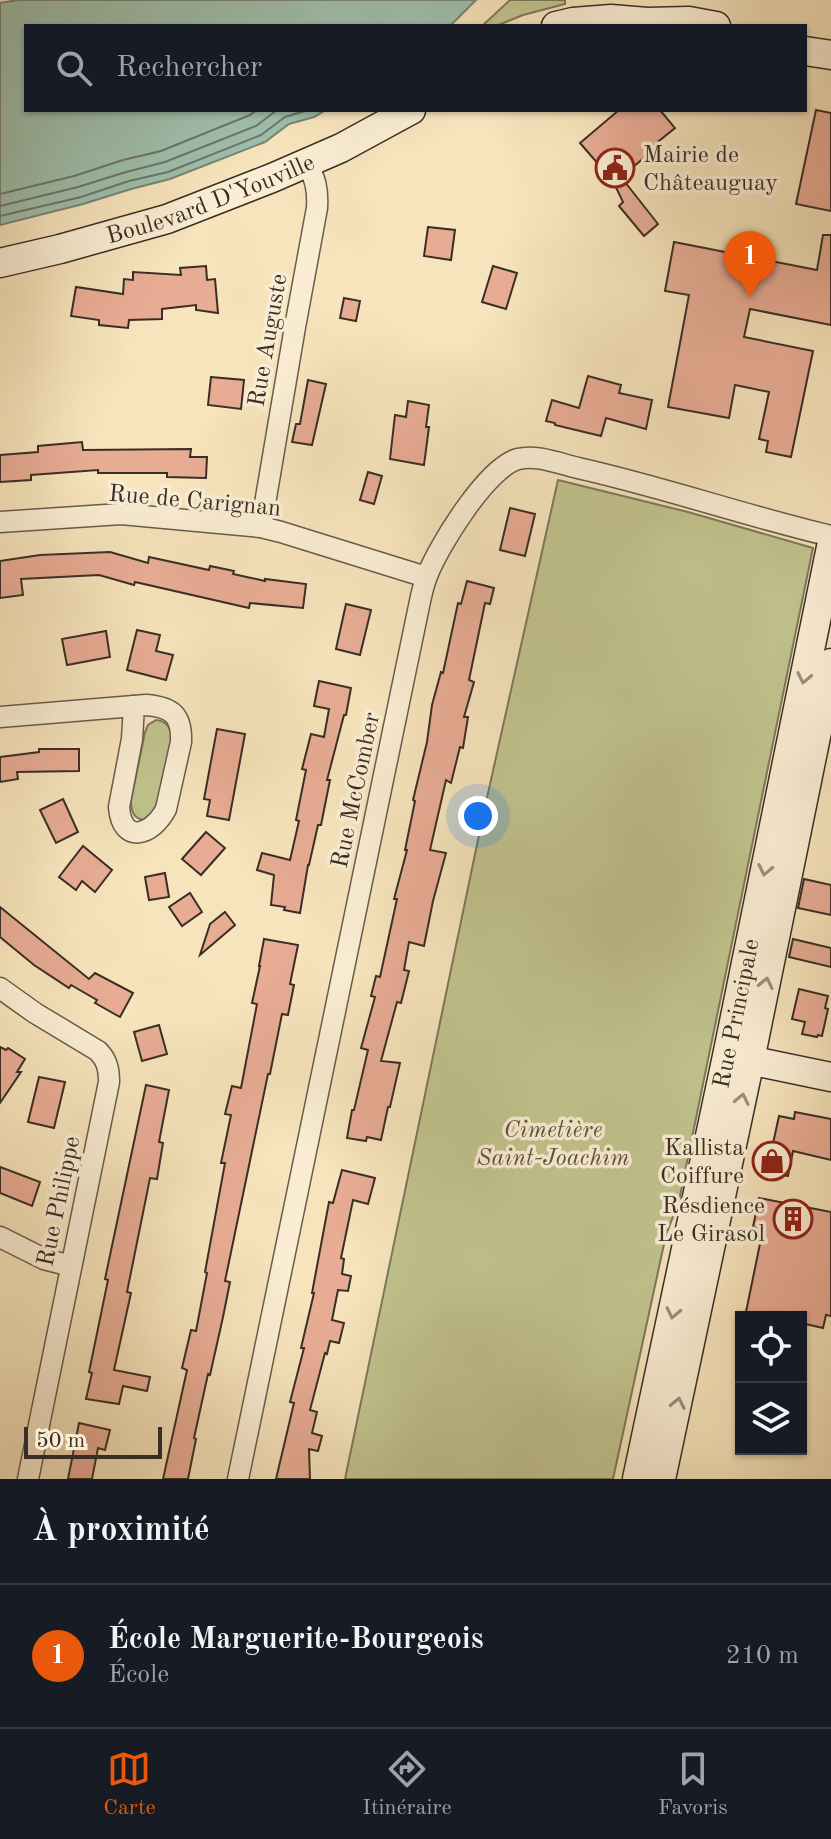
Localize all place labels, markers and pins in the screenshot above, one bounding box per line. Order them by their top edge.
place label: Mairie de Châteauguay [643,144,778,196]
public building icon: Mairie de Châteauguay [594,147,636,189]
pin: 1 [724,231,776,297]
place label: Kallista Coiffure [660,1137,744,1189]
shop icon: Kallista Coiffure [751,1140,793,1182]
place label: Résdience Le Girasol [657,1195,765,1247]
building icon: Résdience Le Girasol [772,1198,814,1240]

